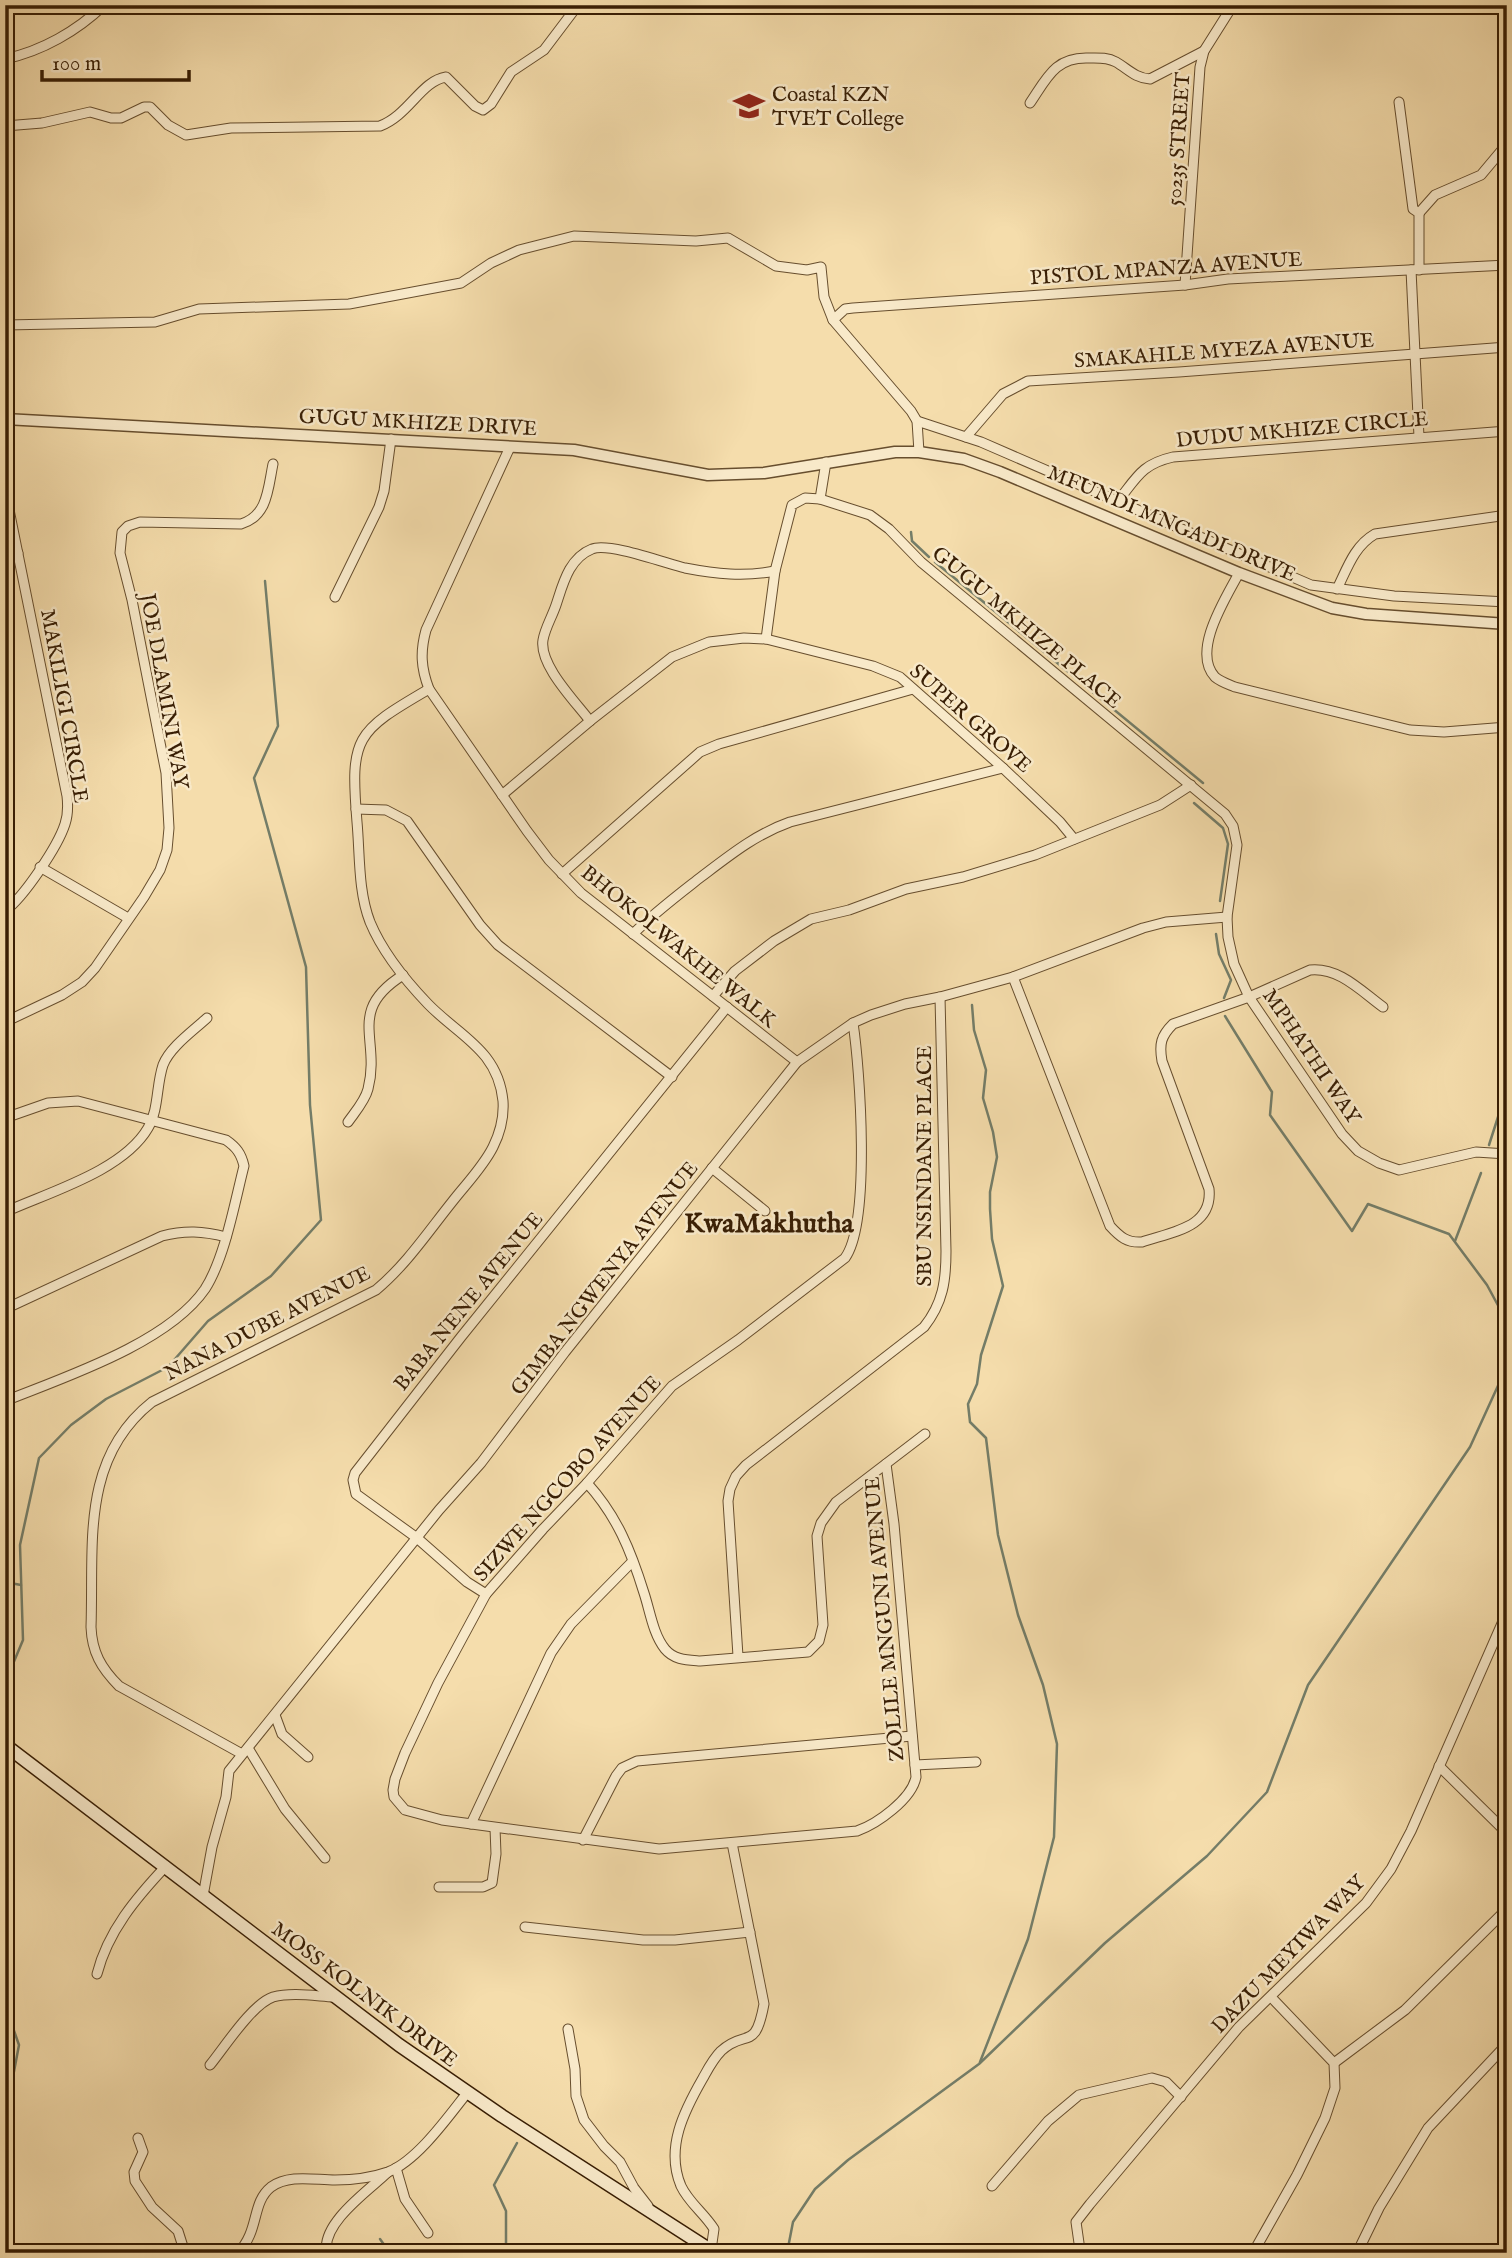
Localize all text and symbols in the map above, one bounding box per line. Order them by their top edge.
scale bar [42,38,189,82]
text: 100 m [52,51,101,78]
street label: 50235 STREET [1161,71,1198,207]
place label: Coastal KZN TVET College [772,82,905,133]
school or university icon: Coastal KZN TVET College [732,89,766,123]
street label: PISTOL MPANZA AVENUE [1029,247,1303,292]
street label: SMAKAHLE MYEZA AVENUE [1073,328,1375,375]
street label: GUGU MKHIZE DRIVE [298,404,538,443]
street label: DUDU MKHIZE CIRCLE [1175,406,1429,455]
street label: MFUNDI MNGADI DRIVE [1043,460,1300,589]
street label: GUGU MKHIZE PLACE [926,541,1126,715]
street label: JOE DLAMINI WAY [133,589,194,793]
street label: MAKILIGI CIRCLE [33,607,94,805]
street label: SUPER GROVE [903,659,1037,780]
street label: BHOKOLWAKHE WALK [575,860,782,1035]
street label: MPHATHI WAY [1255,984,1367,1131]
street label: SBU NSINDANE PLACE [912,1045,939,1287]
street label: GIMBA NGWENYA AVENUE [505,1156,705,1401]
street label: BABA NENE AVENUE [389,1207,550,1397]
district label: KwaMakhutha [684,1207,855,1242]
street label: NANA DUBE AVENUE [160,1261,375,1388]
street label: SIZWE NGCOBO AVENUE [468,1370,668,1588]
street label: ZOLILE MNGUNI AVENUE [860,1475,911,1762]
street label: DAZU MEYIWA WAY [1206,1869,1373,2040]
street label: MOSS KOLNIK DRIVE [266,1916,463,2074]

